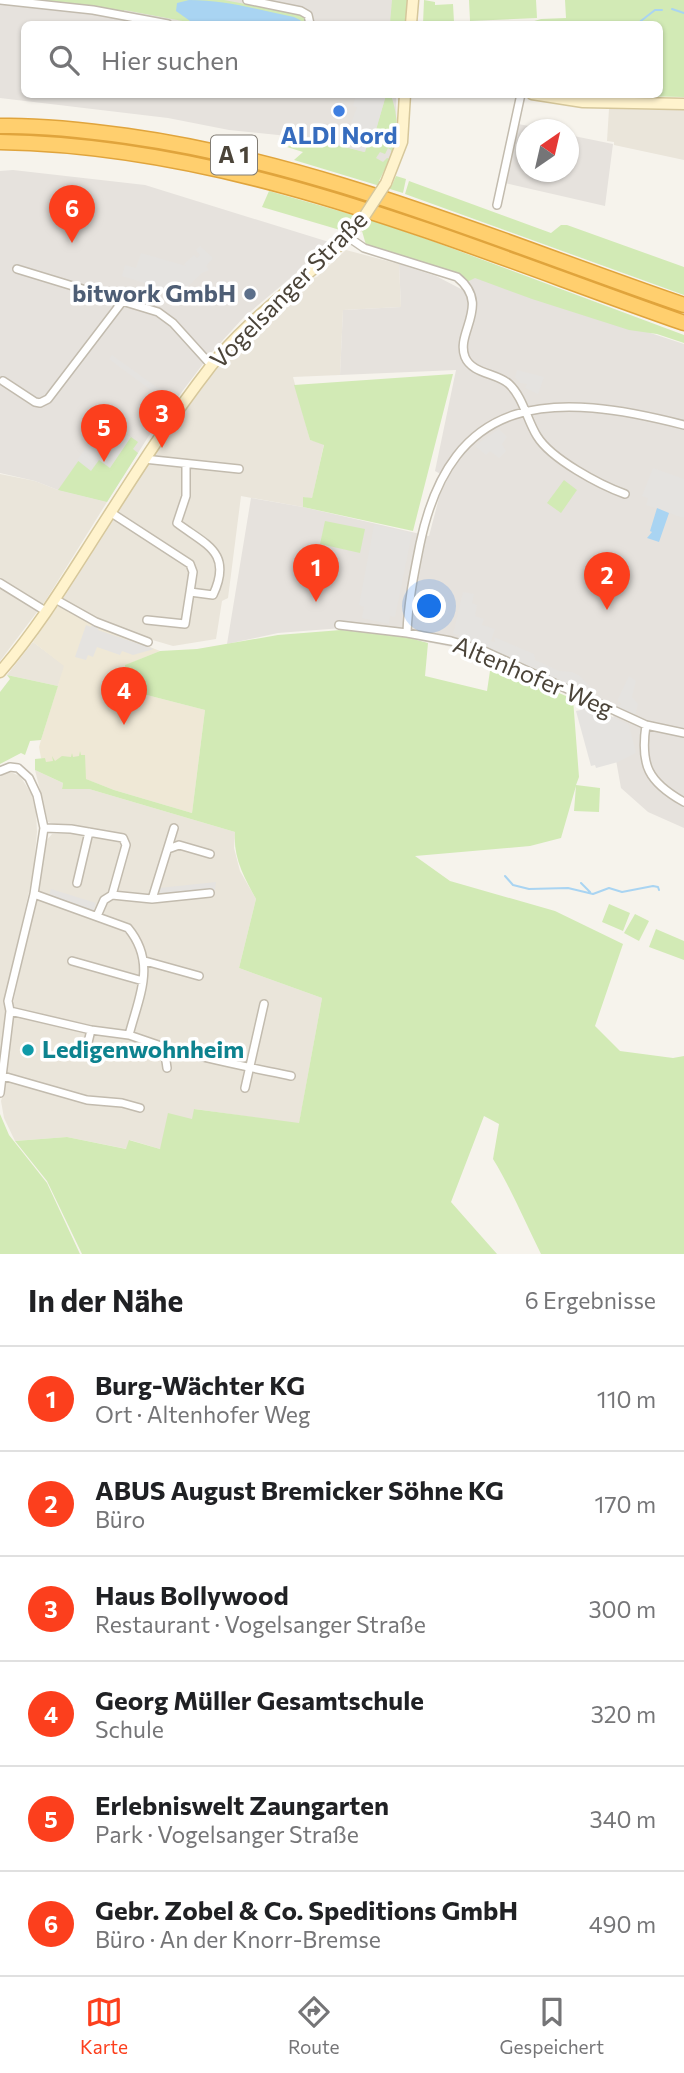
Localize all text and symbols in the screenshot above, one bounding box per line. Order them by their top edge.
search box [21,21,663,98]
icon: search [45,41,83,79]
text: Hier suchen [101,44,239,75]
marker: ALDI Nord [331,103,347,119]
north arrow [516,119,579,182]
place label: ALDI Nord [281,120,397,149]
road number: A 1 [211,136,257,174]
pin: 6 [49,185,95,243]
street label: Vogelsanger Straße [203,204,373,374]
place label: bitwork GmbH [72,278,236,307]
marker: bitwork GmbH [242,286,258,302]
pin: 3 [139,390,185,448]
pin: 5 [81,404,127,462]
pin: 1 [293,544,339,602]
pin: 2 [584,552,630,610]
your location [412,589,446,623]
street label: Altenhofer Weg [449,629,618,722]
pin: 4 [101,667,147,725]
place label: Ledigenwohnheim [42,1034,244,1063]
marker: Ledigenwohnheim [20,1042,36,1058]
text: In der Nähe [28,1281,183,1318]
text: 6 Ergebnisse [525,1286,656,1314]
text: Burg-Wächter KG [95,1369,305,1400]
text: 1 [46,1385,56,1413]
text: 110 m [597,1385,656,1413]
text: Ort · Altenhofer Weg [95,1400,310,1428]
text: ABUS August Bremicker Söhne KG [95,1474,504,1505]
text: 2 [44,1490,58,1518]
text: 170 m [595,1490,656,1518]
text: Büro [95,1505,145,1533]
text: Haus Bollywood [95,1579,289,1610]
text: 3 [44,1595,58,1623]
text: 300 m [588,1595,656,1623]
text: Restaurant · Vogelsanger Straße [95,1610,426,1638]
text: Georg Müller Gesamtschule [95,1684,424,1715]
text: 4 [44,1700,58,1728]
text: 320 m [591,1700,656,1728]
text: Schule [95,1715,164,1743]
text: Erlebniswelt Zaungarten [95,1789,389,1820]
text: 5 [44,1805,58,1833]
text: 340 m [590,1805,656,1833]
text: Park · Vogelsanger Straße [95,1820,359,1848]
text: Gebr. Zobel & Co. Speditions GmbH [95,1894,518,1925]
text: 6 [44,1910,58,1938]
text: 490 m [589,1910,656,1938]
text: Büro · An der Knorr-Bremse [95,1925,381,1953]
tab: Karte [80,1993,128,2058]
tab: Route [288,1993,340,2058]
tab: Gespeichert [500,1993,604,2058]

